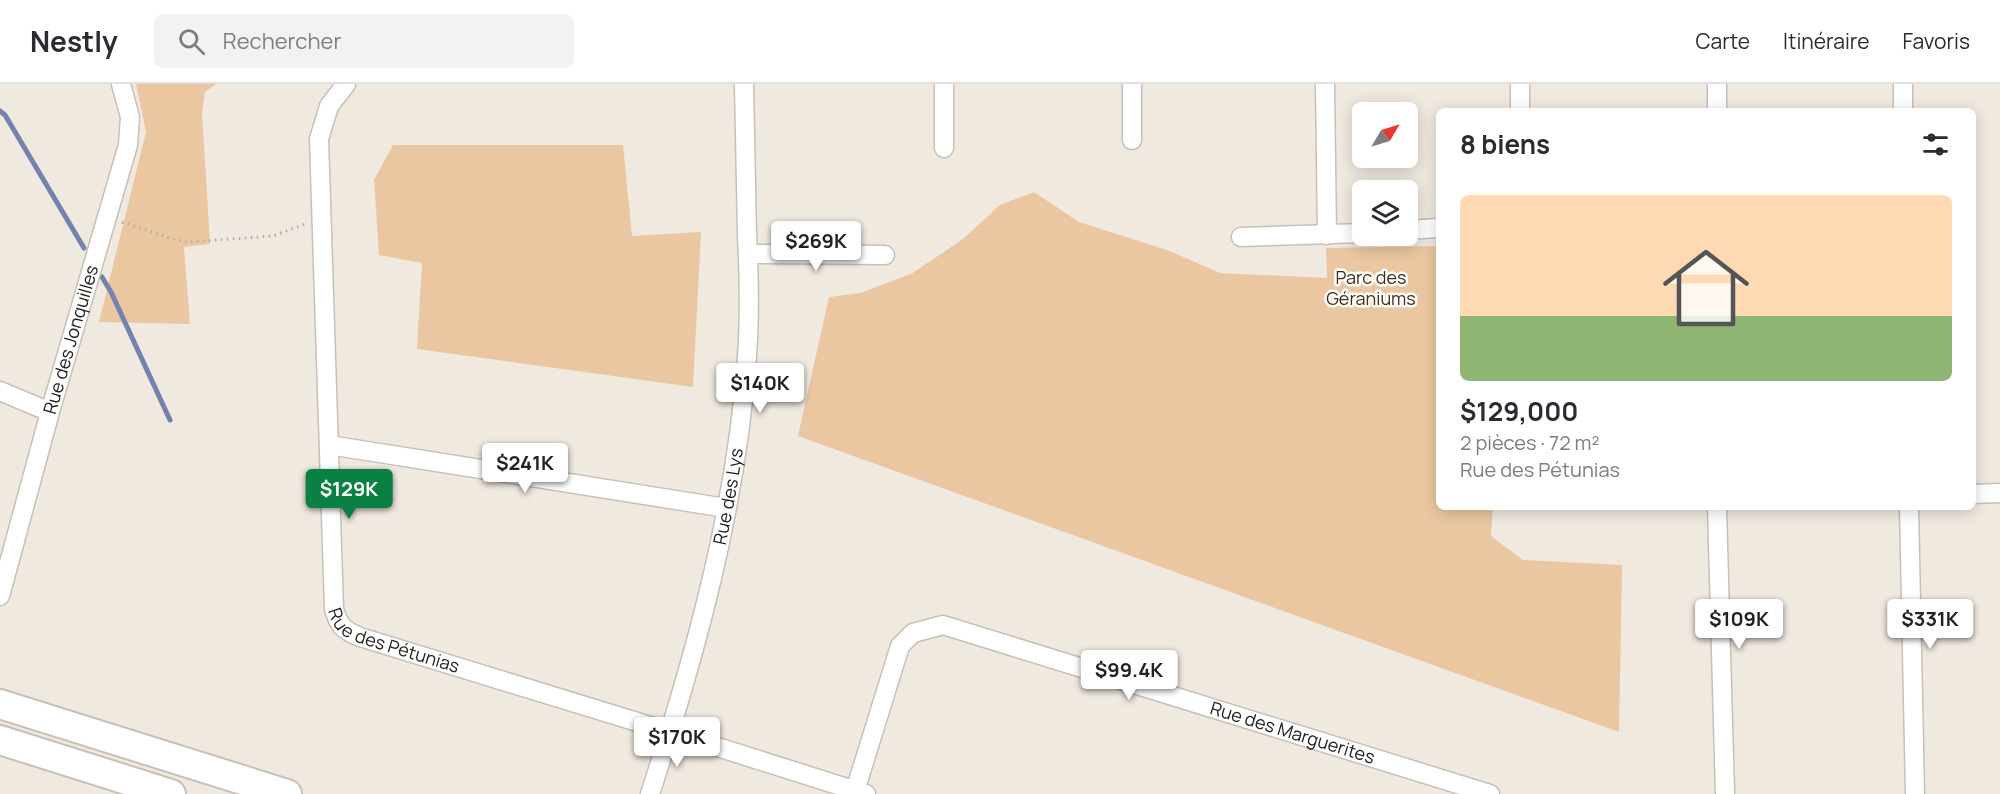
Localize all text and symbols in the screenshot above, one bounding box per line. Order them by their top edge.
search box [154,14,574,68]
text: Nestly [30,22,118,60]
icon: search [175,25,208,58]
text: Rechercher [223,26,341,56]
text: Carte [1696,27,1750,55]
text: Itinéraire [1783,27,1869,55]
text: Favoris [1902,27,1970,55]
north arrow [1352,102,1418,168]
map controls [1352,102,1418,246]
text: 8 biens [1460,126,1550,162]
icon: filters [1919,128,1952,161]
button: layers [1352,180,1418,246]
pin: $269K [774,221,858,272]
text: $269K [785,227,847,254]
icon: home [1652,234,1760,342]
street label: Rue des Jonquilles [37,262,103,417]
park label: Parc des Géraniums [1326,265,1416,310]
pin: $140K [718,363,802,414]
text: $140K [730,369,790,396]
text: $129,000 [1460,393,1578,429]
text: 2 pièces · 72 m² [1460,429,1600,456]
pin: $241K [483,443,567,494]
street label: Rue des Lys [707,446,748,547]
text: $241K [496,449,554,476]
text: Rue des Pétunias [1460,456,1620,483]
pin: $129K [307,469,391,520]
text: $129K [320,475,378,502]
pin: $109K [1697,599,1781,650]
pin: $331K [1888,599,1972,650]
street label: Rue des Pétunias [323,604,463,678]
text: $109K [1709,605,1769,632]
text: $331K [1901,605,1959,632]
pin: $99.4K [1080,650,1178,701]
text: $99.4K [1095,656,1163,683]
street label: Rue des Marguerites [1207,695,1378,769]
pin: $170K [635,717,719,768]
text: $170K [648,723,706,750]

